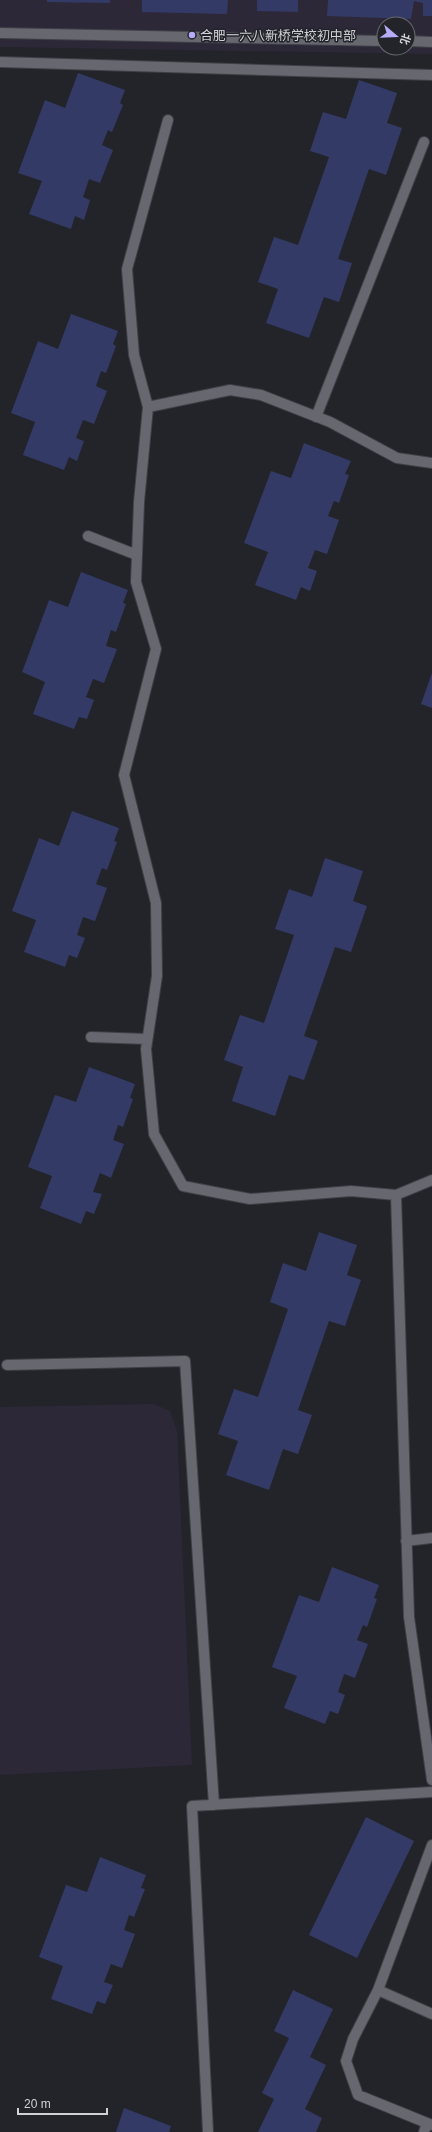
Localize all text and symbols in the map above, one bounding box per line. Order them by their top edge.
north arrow [376,16,416,56]
place label: 合肥一六八新桥学校初中部 [200,28,356,43]
marker: 合肥一六八新桥学校初中部 [187,30,197,40]
text: 北 [398,32,413,46]
scale bar [18,2090,107,2116]
text: 20 m [24,2097,51,2111]

